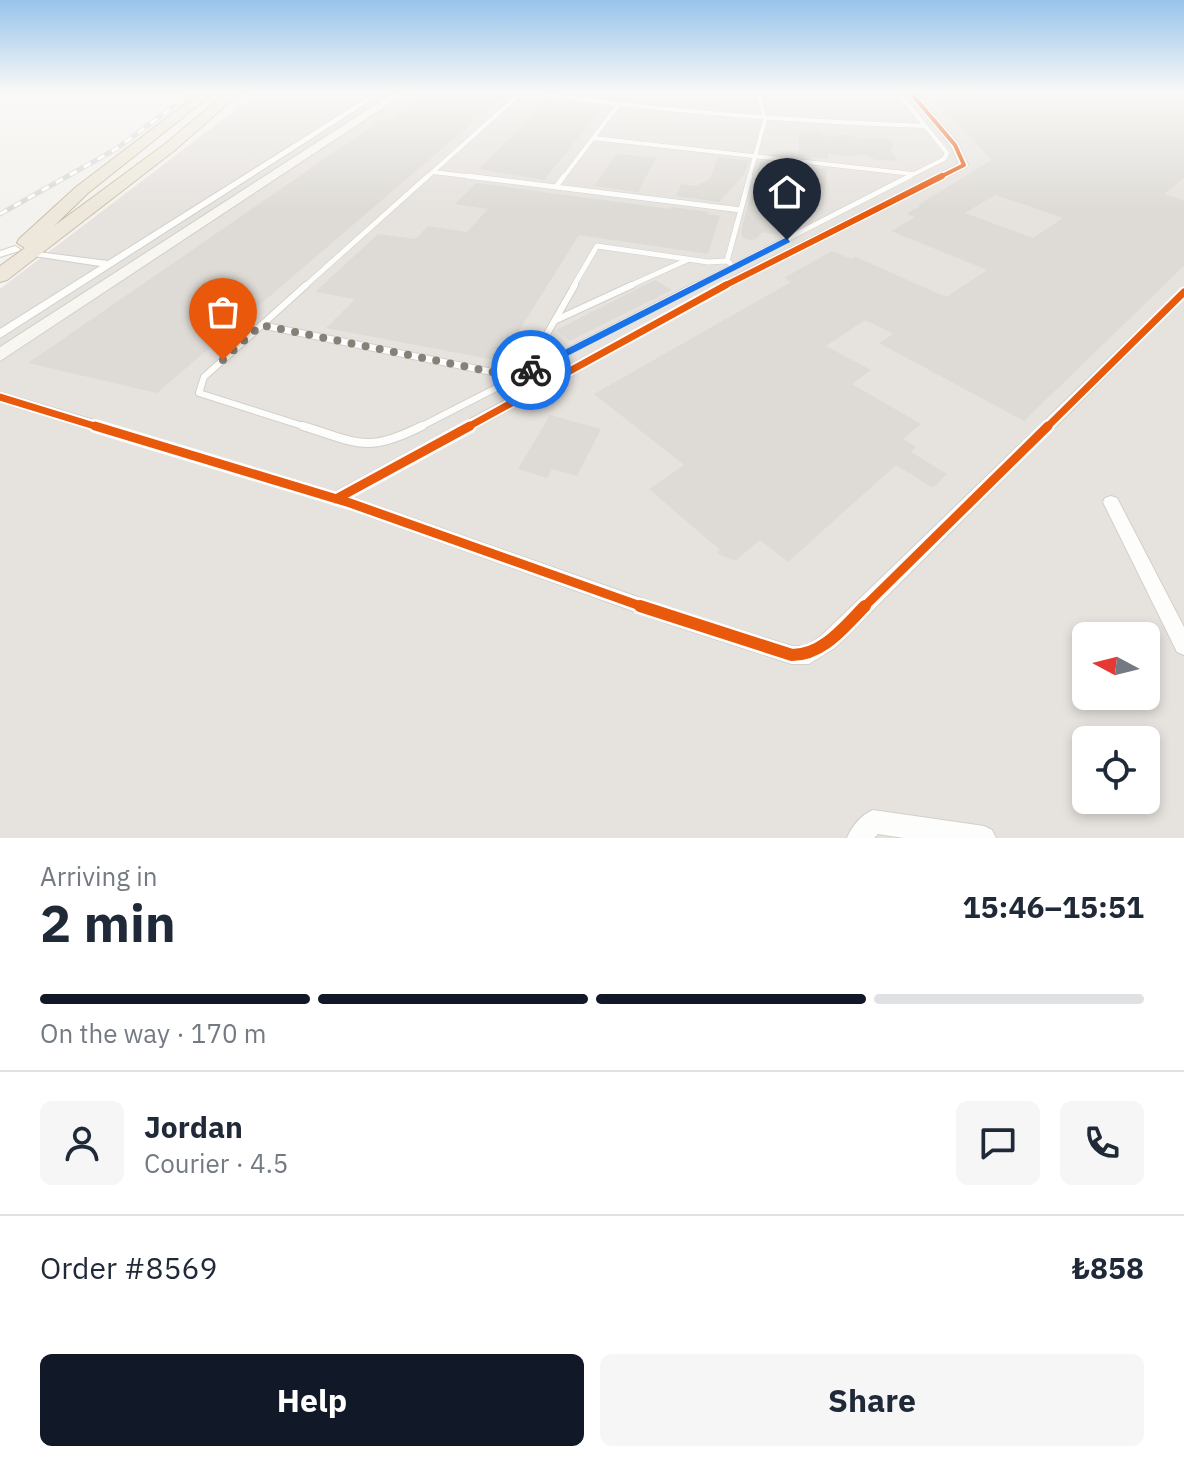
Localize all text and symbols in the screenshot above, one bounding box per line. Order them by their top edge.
pin [753,158,821,240]
icon: home [765,170,809,214]
pin [189,278,257,360]
icon: bag [201,290,245,334]
courier [491,330,571,410]
icon: bike [509,348,553,392]
north arrow [1072,622,1160,710]
map controls [1072,622,1160,814]
button: locate [1072,726,1160,814]
text: Arriving in [40,859,157,893]
text: 15:46–15:51 [963,887,1144,926]
text: 2 min [40,889,176,956]
text: On the way · 170 m [40,1016,266,1050]
button: person [40,1101,124,1185]
button: chat [956,1101,1040,1185]
button: phone [1060,1101,1144,1185]
text: Jordan [144,1107,243,1146]
text: Courier · 4.5 [144,1146,288,1180]
text: Order #8569 [40,1248,217,1287]
text: ₺858 [1072,1248,1144,1287]
button: Help [40,1354,584,1446]
button: Share [600,1354,1144,1446]

